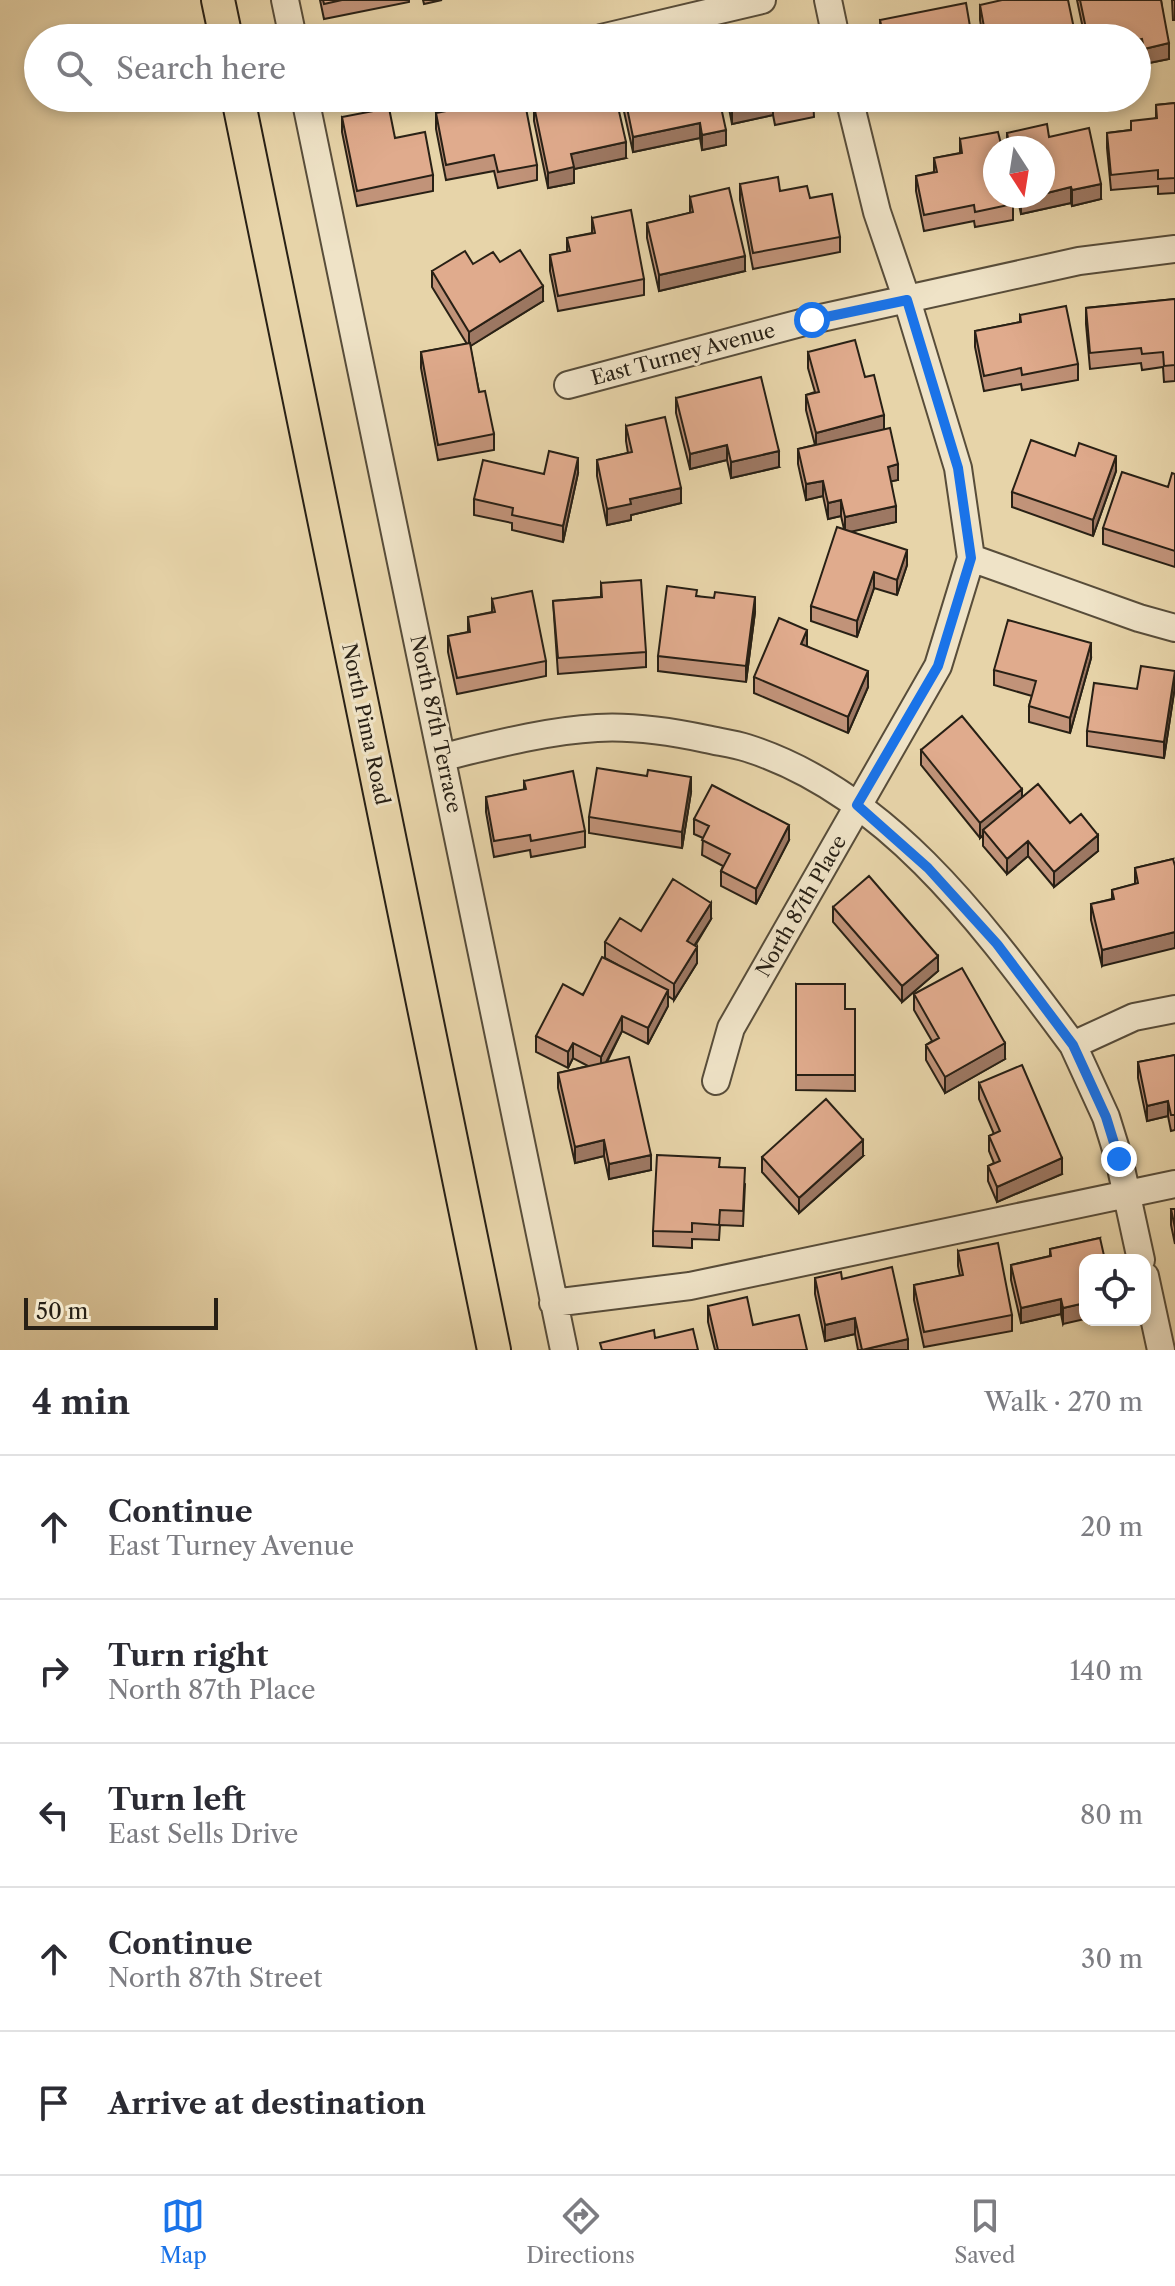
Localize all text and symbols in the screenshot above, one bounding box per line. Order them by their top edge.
search box [24,24,1151,112]
icon: search [52,46,96,90]
text: Search here [116,50,286,87]
north arrow [983,136,1055,208]
route start [794,302,830,338]
street label: East Turney Avenue [588,318,778,390]
street label: North 87th Terrace [405,633,467,815]
street label: North Pima Road [337,641,395,807]
street label: North 87th Place [751,831,851,981]
route end [1101,1141,1137,1177]
map controls [1079,1254,1151,1326]
button: locate [1079,1254,1151,1326]
scale bar [24,1294,218,1330]
text: 50 m [36,1298,88,1325]
text: 4 min [32,1381,130,1423]
text: Walk · 270 m [984,1386,1143,1418]
text: Continue [108,1493,253,1530]
icon: ahead [32,1505,76,1549]
text: 20 m [1080,1511,1143,1543]
text: East Turney Avenue [108,1530,354,1562]
text: Turn right [108,1637,268,1674]
icon: right [32,1649,76,1693]
text: 140 m [1069,1655,1143,1687]
text: North 87th Place [108,1674,316,1706]
text: Turn left [108,1781,245,1818]
icon: left [32,1793,76,1837]
text: 80 m [1080,1799,1143,1831]
text: East Sells Drive [108,1818,298,1850]
text: Continue [108,1925,253,1962]
icon: ahead [32,1937,76,1981]
text: 30 m [1081,1943,1143,1975]
text: North 87th Street [108,1962,322,1994]
icon: arrive [32,2081,76,2125]
text: Arrive at destination [108,2085,426,2122]
tab: Map [160,2194,207,2269]
tab: Directions [526,2194,635,2269]
tab: Saved [954,2194,1015,2269]

